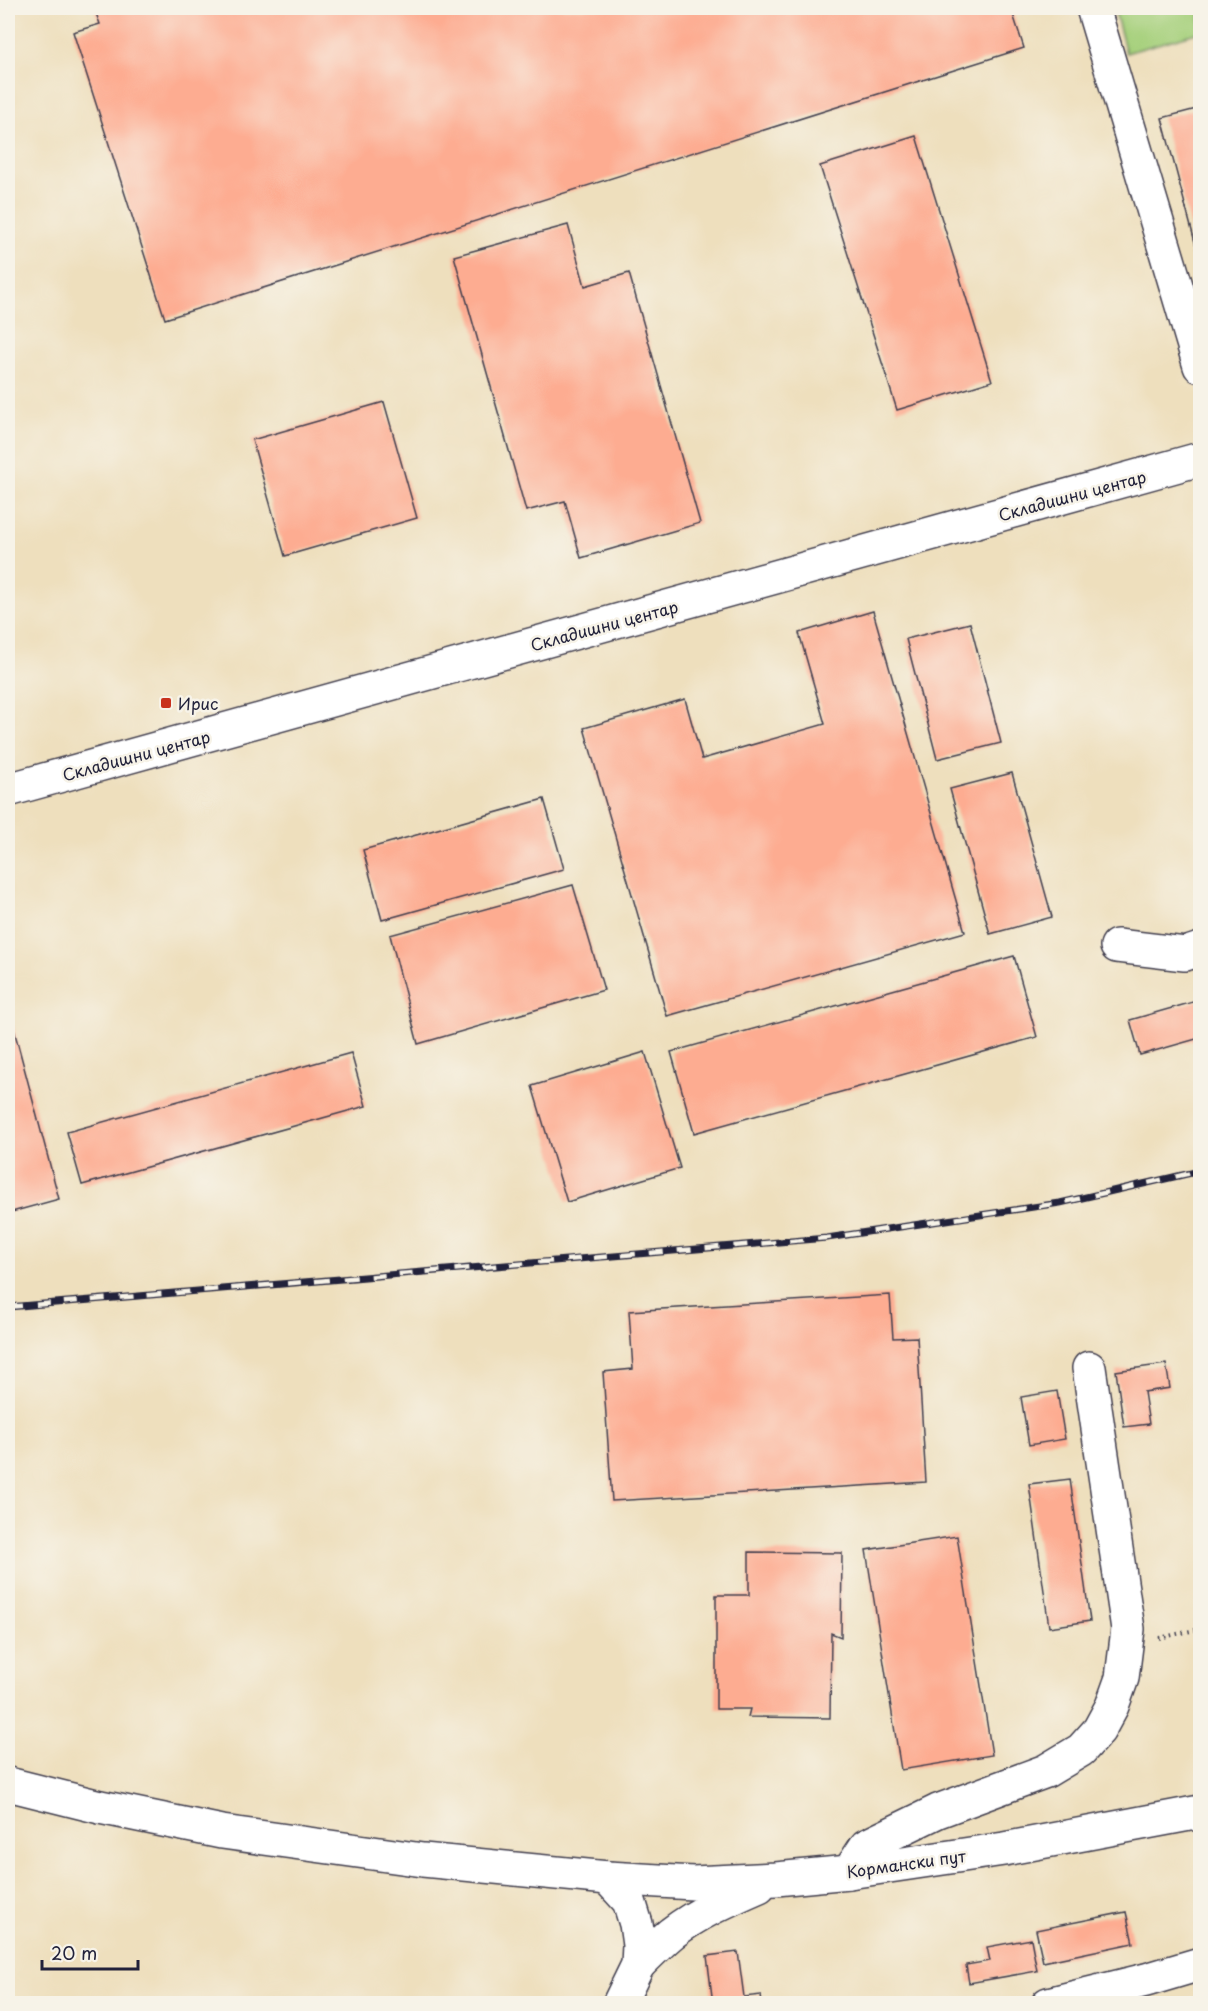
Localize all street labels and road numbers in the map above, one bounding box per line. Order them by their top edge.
street label: Складишни центар [995,464,1149,526]
street label: Складишни центар [527,594,681,656]
street label: Складишни центар [59,724,213,786]
street label: Кормански пут [845,1843,967,1883]

